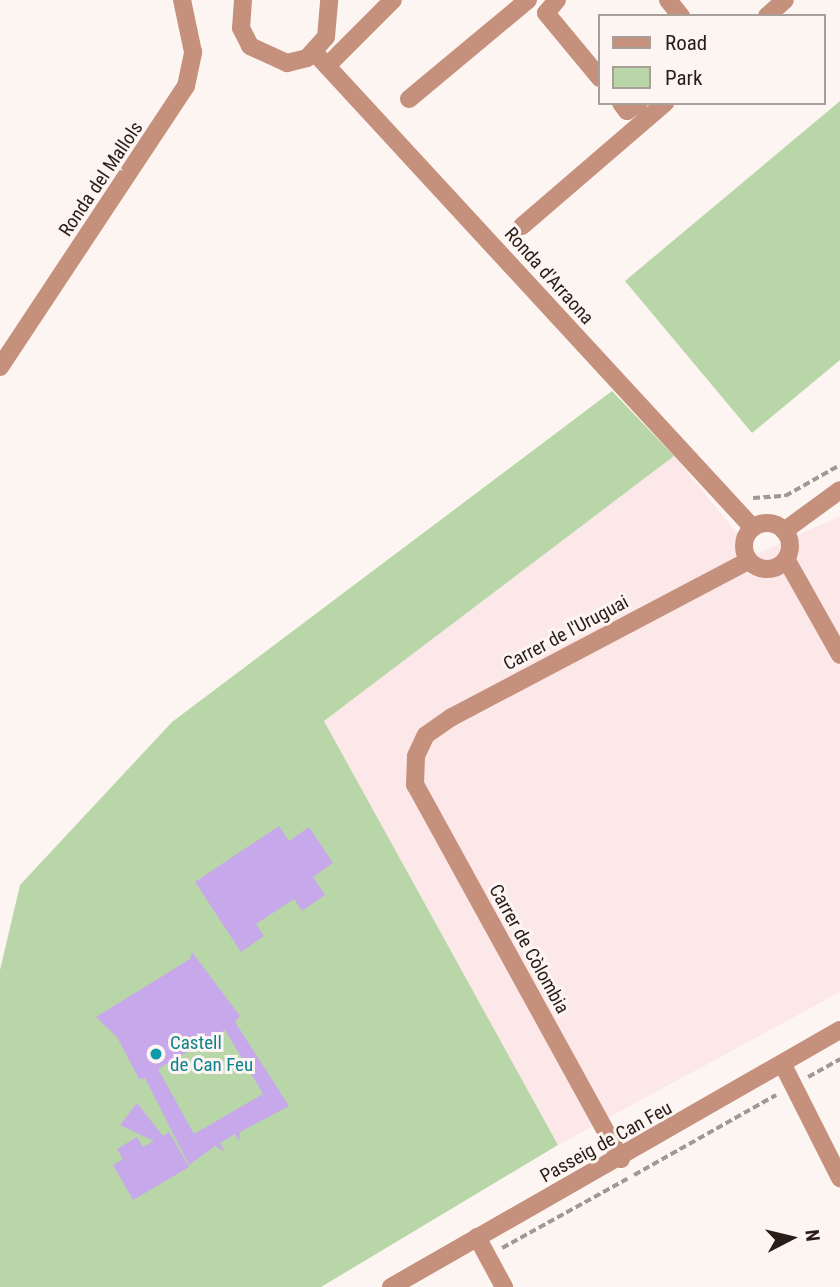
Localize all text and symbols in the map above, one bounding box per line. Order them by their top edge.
legend [598,14,826,105]
text: Road [665,31,707,55]
text: Park [665,66,702,90]
street label: Ronda del Mallols [54,117,148,241]
street label: Ronda d'Arraona [500,223,598,329]
street label: Carrer de l'Uruguai [500,590,632,676]
street label: Carrer de Còlombia [484,880,574,1018]
place label: Castell de Can Feu [170,1032,253,1076]
marker: Castell de Can Feu [148,1046,164,1062]
street label: Passeig de Can Feu [536,1096,676,1188]
north arrow [756,1203,826,1273]
text: N [800,1228,824,1243]

